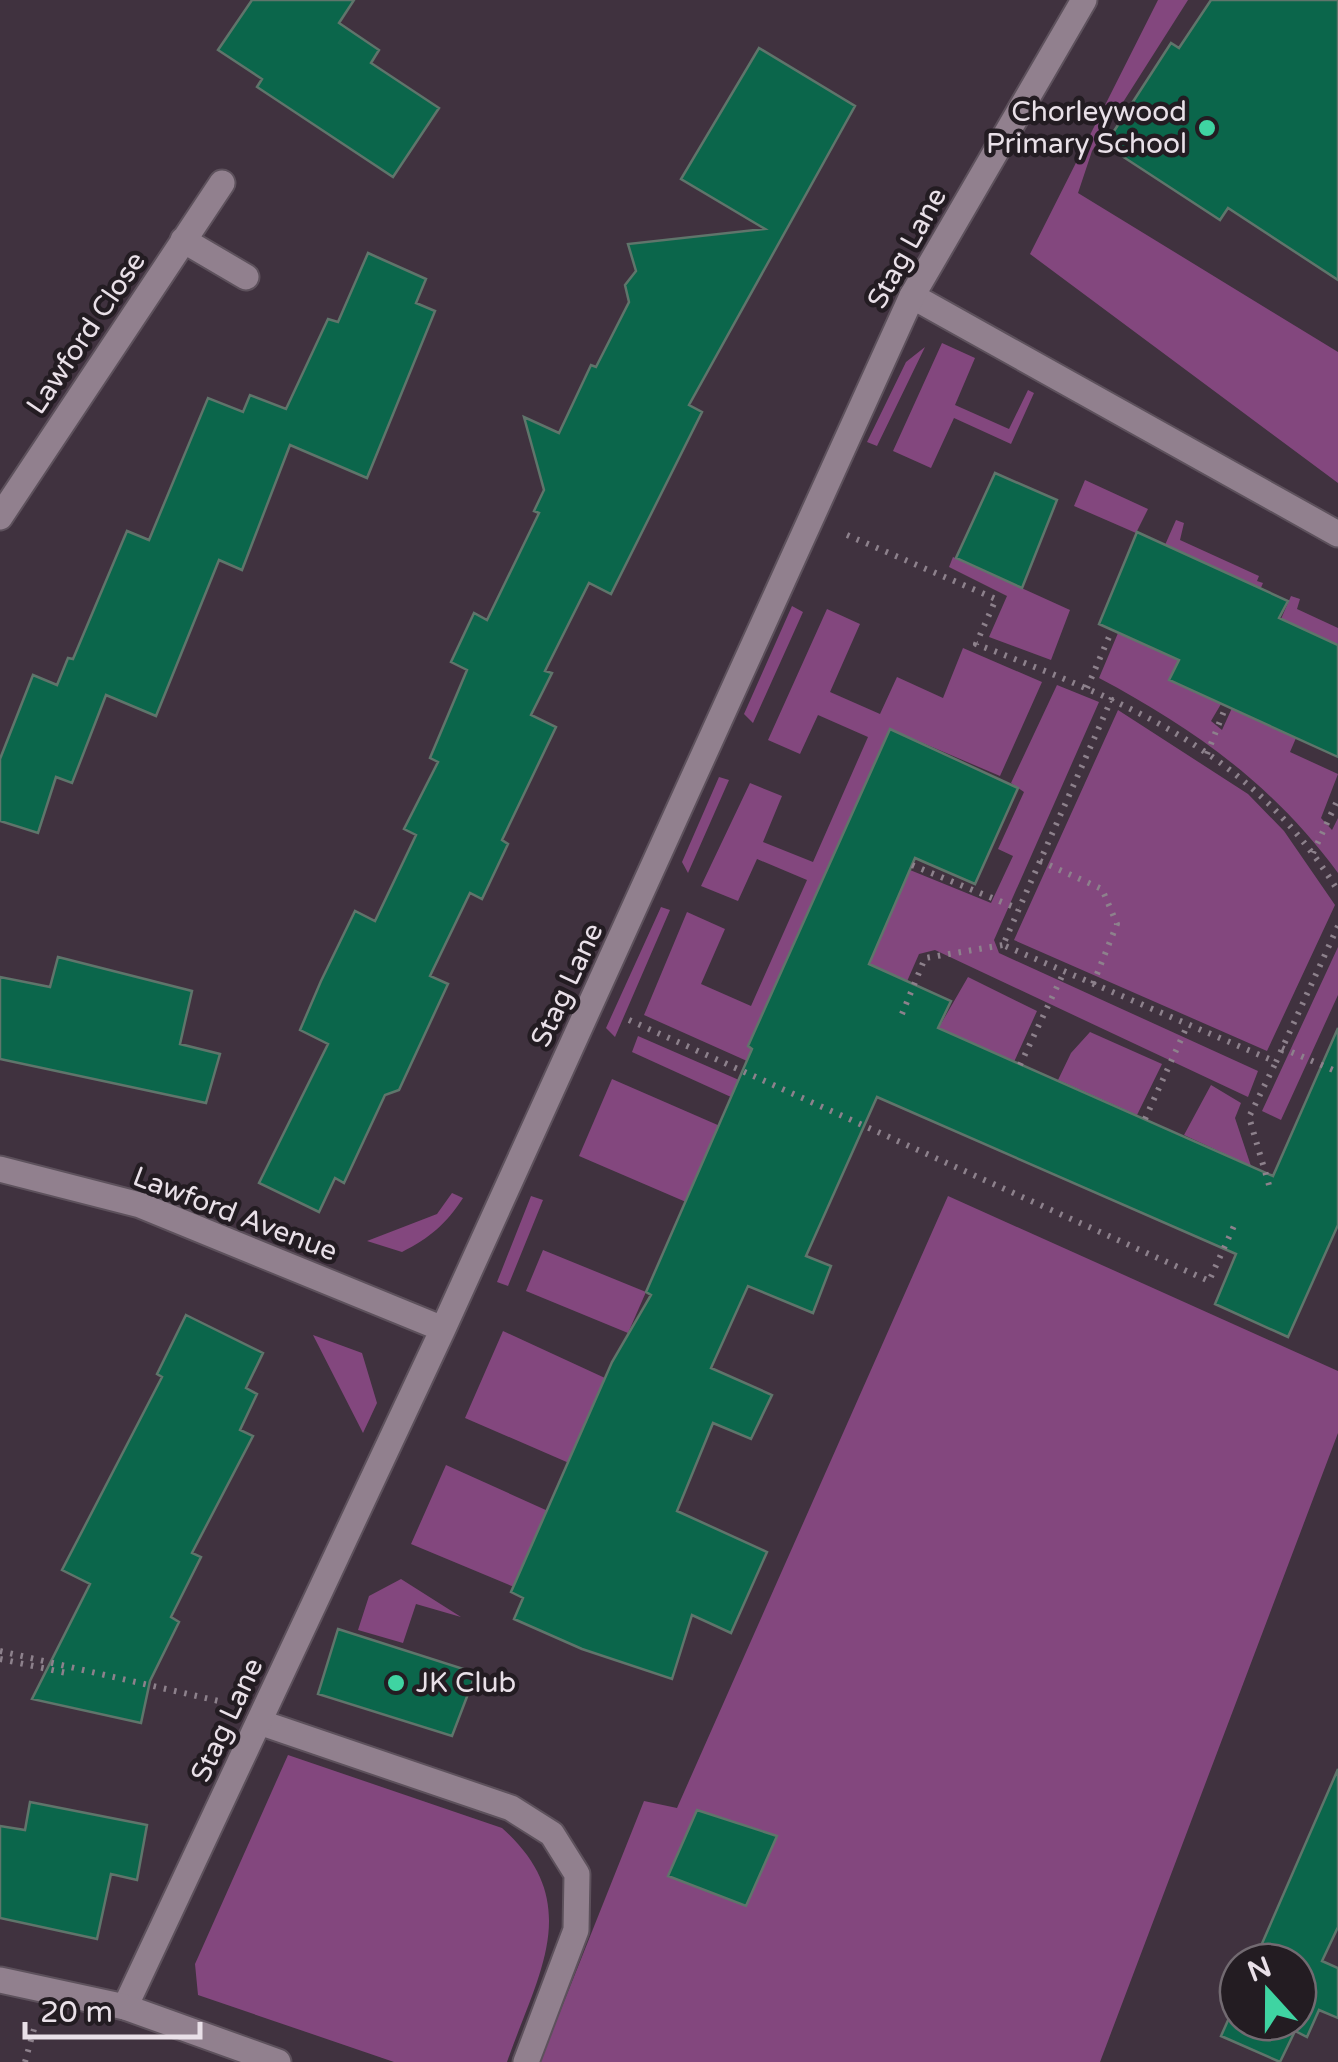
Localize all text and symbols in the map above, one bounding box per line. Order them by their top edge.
place label: Chorleywood Primary School [986,95,1187,161]
marker: Chorleywood Primary School [1196,117,1218,139]
street label: Stag Lane [860,182,954,314]
street label: Lawford Close [19,245,153,421]
street label: Stag Lane [524,918,610,1052]
street label: Lawford Avenue [128,1159,342,1269]
street label: Stag Lane [184,1653,270,1787]
place label: JK Club [416,1666,516,1700]
marker: JK Club [385,1672,407,1694]
north arrow [1218,1942,1318,2042]
text: N [1243,1950,1276,1989]
scale bar [25,1977,200,2039]
text: 20 m [40,1994,113,2031]

